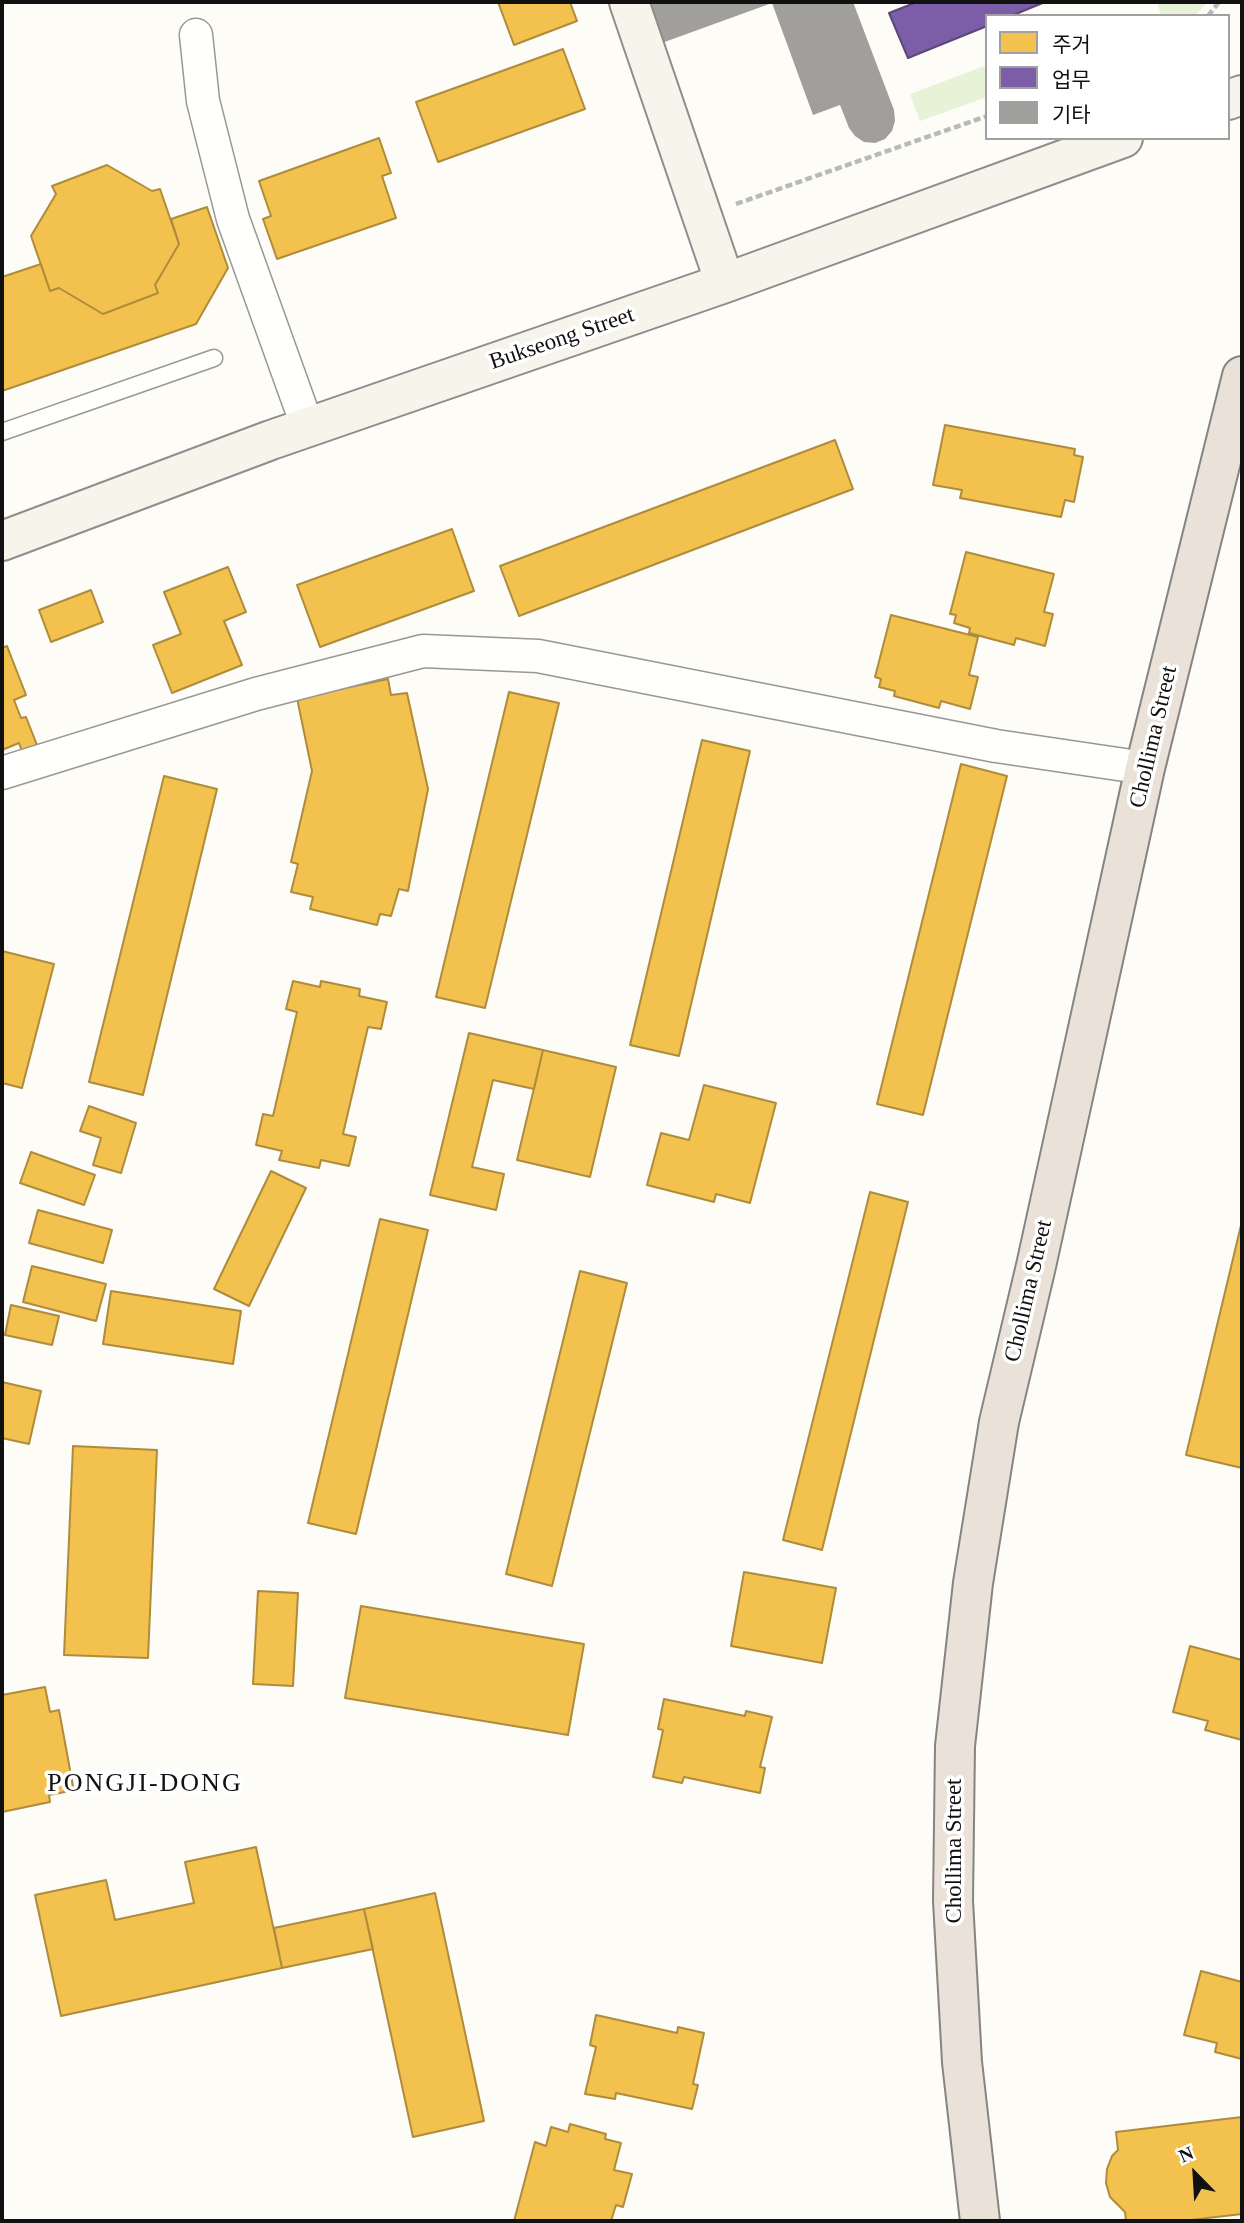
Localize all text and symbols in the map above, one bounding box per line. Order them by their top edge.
legend [985,14,1230,140]
text: 주거 [1052,33,1091,57]
text: 업무 [1052,68,1091,92]
text: 기타 [1052,103,1091,127]
street label: Bukseong Street [486,301,638,377]
street label: Chollima Street [1124,663,1184,811]
street label: Chollima Street [999,1217,1059,1365]
district label: PONGJI-DONG [49,1768,241,1800]
street label: Chollima Street [941,1778,969,1924]
north arrow [1160,2139,1230,2209]
text: N [1176,2142,1197,2167]

